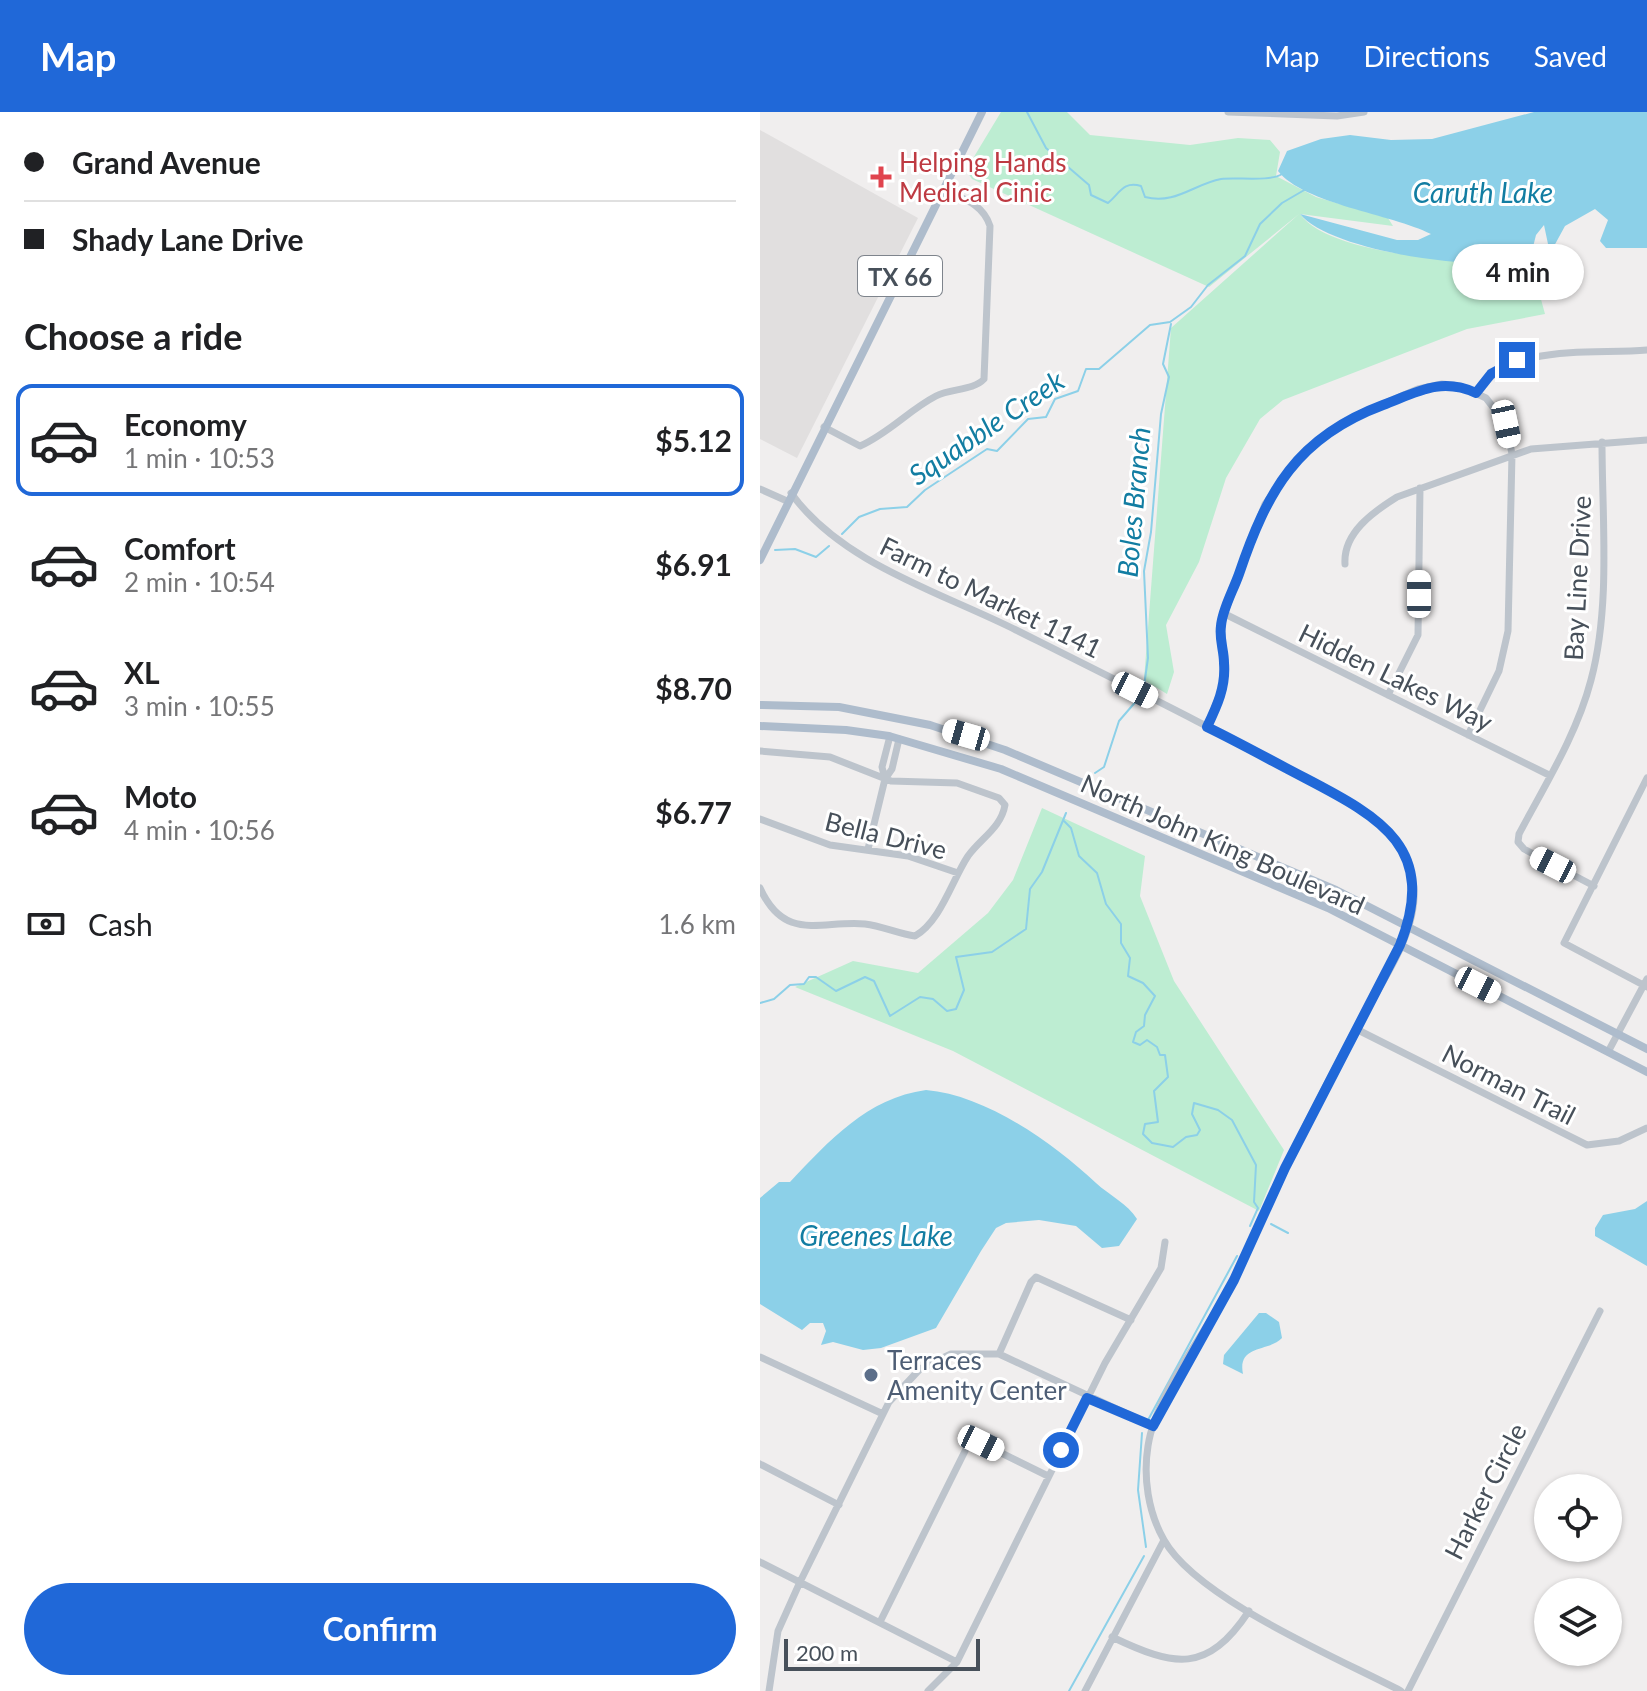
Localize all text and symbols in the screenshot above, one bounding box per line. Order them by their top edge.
text: Map [40,33,116,79]
text: Map [1264,39,1319,73]
text: Directions [1363,39,1490,73]
text: Saved [1534,39,1607,73]
text: Grand Avenue [72,144,261,180]
place label: Helping Hands Medical Cinic [899,146,1067,208]
marker: Helping Hands Medical Cinic [870,166,892,188]
water label: Caruth Lake [1413,175,1553,209]
text: Shady Lane Drive [72,221,304,257]
callout: 4 min [1451,244,1583,300]
road number: TX 66 [858,256,942,296]
text: 4 min [1486,256,1550,288]
text: Choose a ride [24,314,243,358]
route end [1499,342,1535,378]
water label: Squabble Creek [902,362,1071,491]
car [1489,398,1523,450]
icon: car [28,404,100,476]
text: Economy [124,406,247,442]
text: $5.12 [655,422,732,458]
water label: Boles Branch [1109,425,1157,579]
text: 1 min · 10:53 [124,442,275,474]
street label: Bay Line Drive [1557,495,1597,661]
icon: car [28,528,100,600]
street label: Farm to Market 1141 [875,529,1107,665]
text: Comfort [124,530,236,566]
text: $6.91 [655,546,732,582]
text: 2 min · 10:54 [124,566,275,598]
car [1407,570,1431,618]
street label: Hidden Lakes Way [1294,616,1499,738]
icon: car [28,652,100,724]
text: XL [124,654,160,690]
car [1108,668,1162,712]
text: $8.70 [655,670,732,706]
text: 3 min · 10:55 [124,690,275,722]
car [940,717,992,753]
street label: North John King Boulevard [1076,767,1370,921]
icon: car [28,776,100,848]
text: Moto [124,778,197,814]
text: $6.77 [655,794,732,830]
street label: Bella Drive [822,804,950,866]
text: 4 min · 10:56 [124,814,275,846]
car [1526,843,1580,887]
icon: cash [24,902,68,946]
text: Cash [88,906,153,942]
text: 1.6 km [658,908,736,940]
car [1451,963,1505,1007]
street label: Norman Trail [1437,1037,1581,1131]
water label: Greenes Lake [799,1218,953,1252]
place label: Terraces Amenity Center [887,1344,1067,1406]
marker: Terraces Amenity Center [862,1366,880,1384]
street label: Harker Circle [1437,1418,1533,1564]
car [954,1422,1008,1464]
route start [1043,1432,1079,1468]
map controls [1534,1474,1622,1666]
button: locate [1534,1474,1622,1562]
button: layers [1534,1578,1622,1666]
button: Confirm [24,1583,736,1675]
scale bar [784,1635,980,1671]
text: 200 m [796,1639,858,1666]

